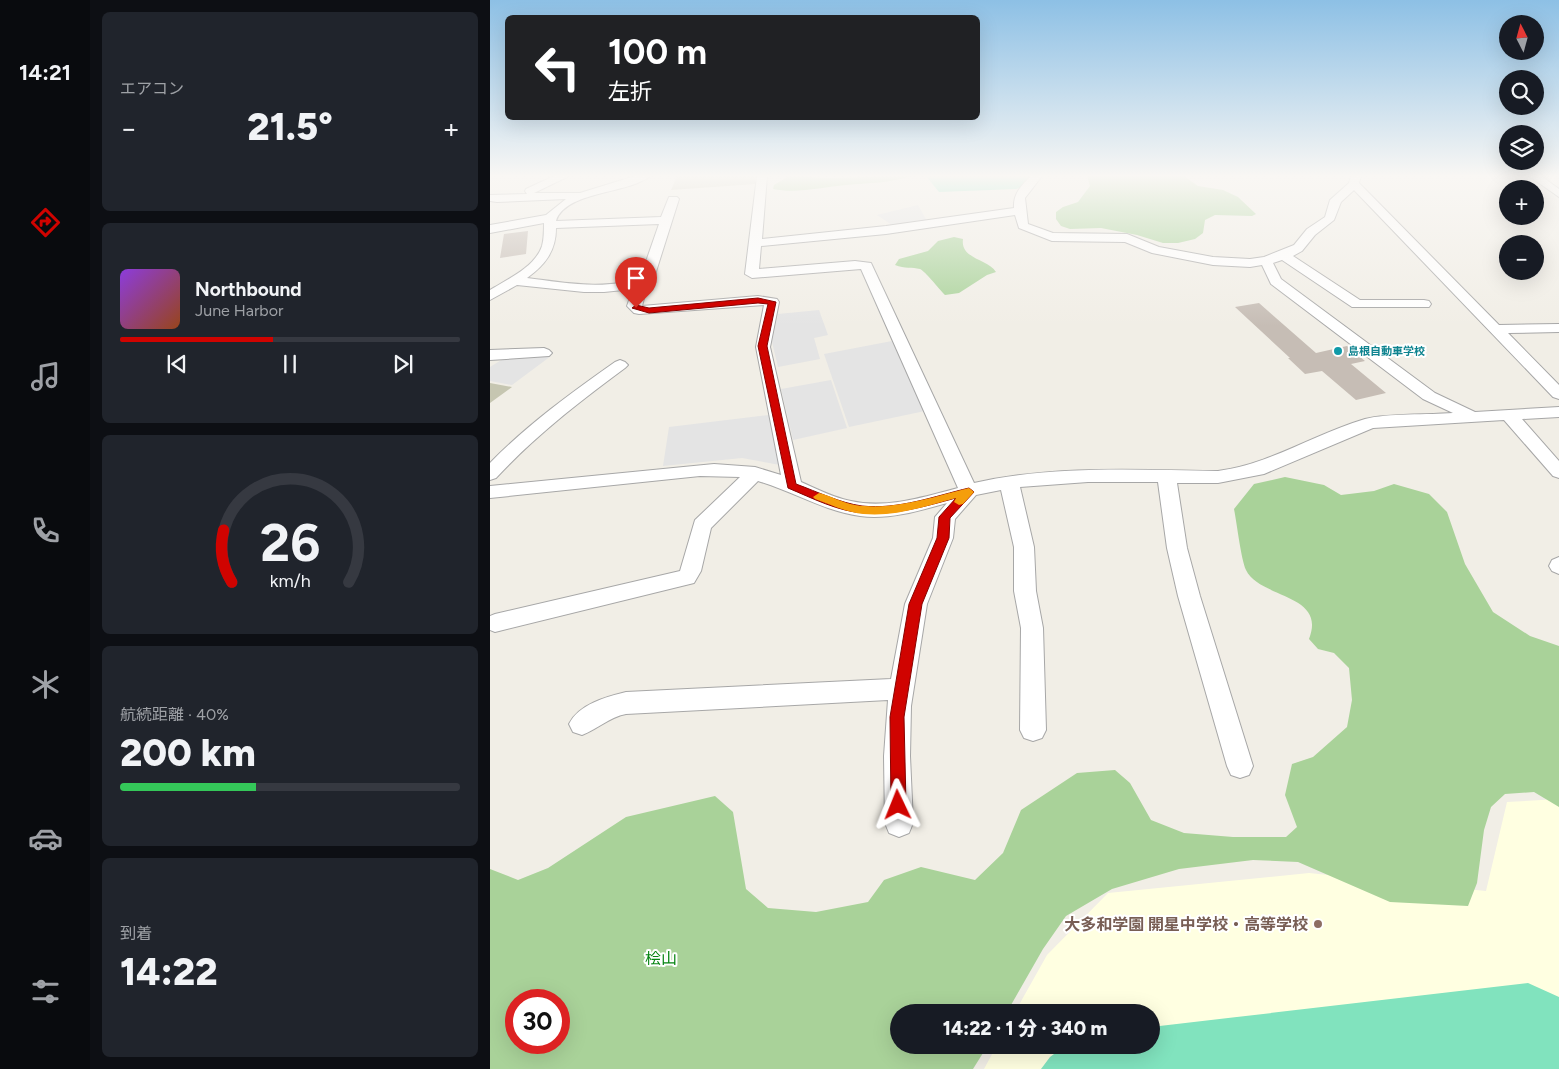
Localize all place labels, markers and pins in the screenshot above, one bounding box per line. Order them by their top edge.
pin [615,257,657,308]
marker: 島根自動車学校 [1332,345,1344,357]
place label: 島根自動車学校 [1348,345,1425,358]
place label: 大多和学園 開星中学校・高等学校 [1064,915,1308,934]
marker: 大多和学園 開星中学校・高等学校 [1312,918,1324,930]

